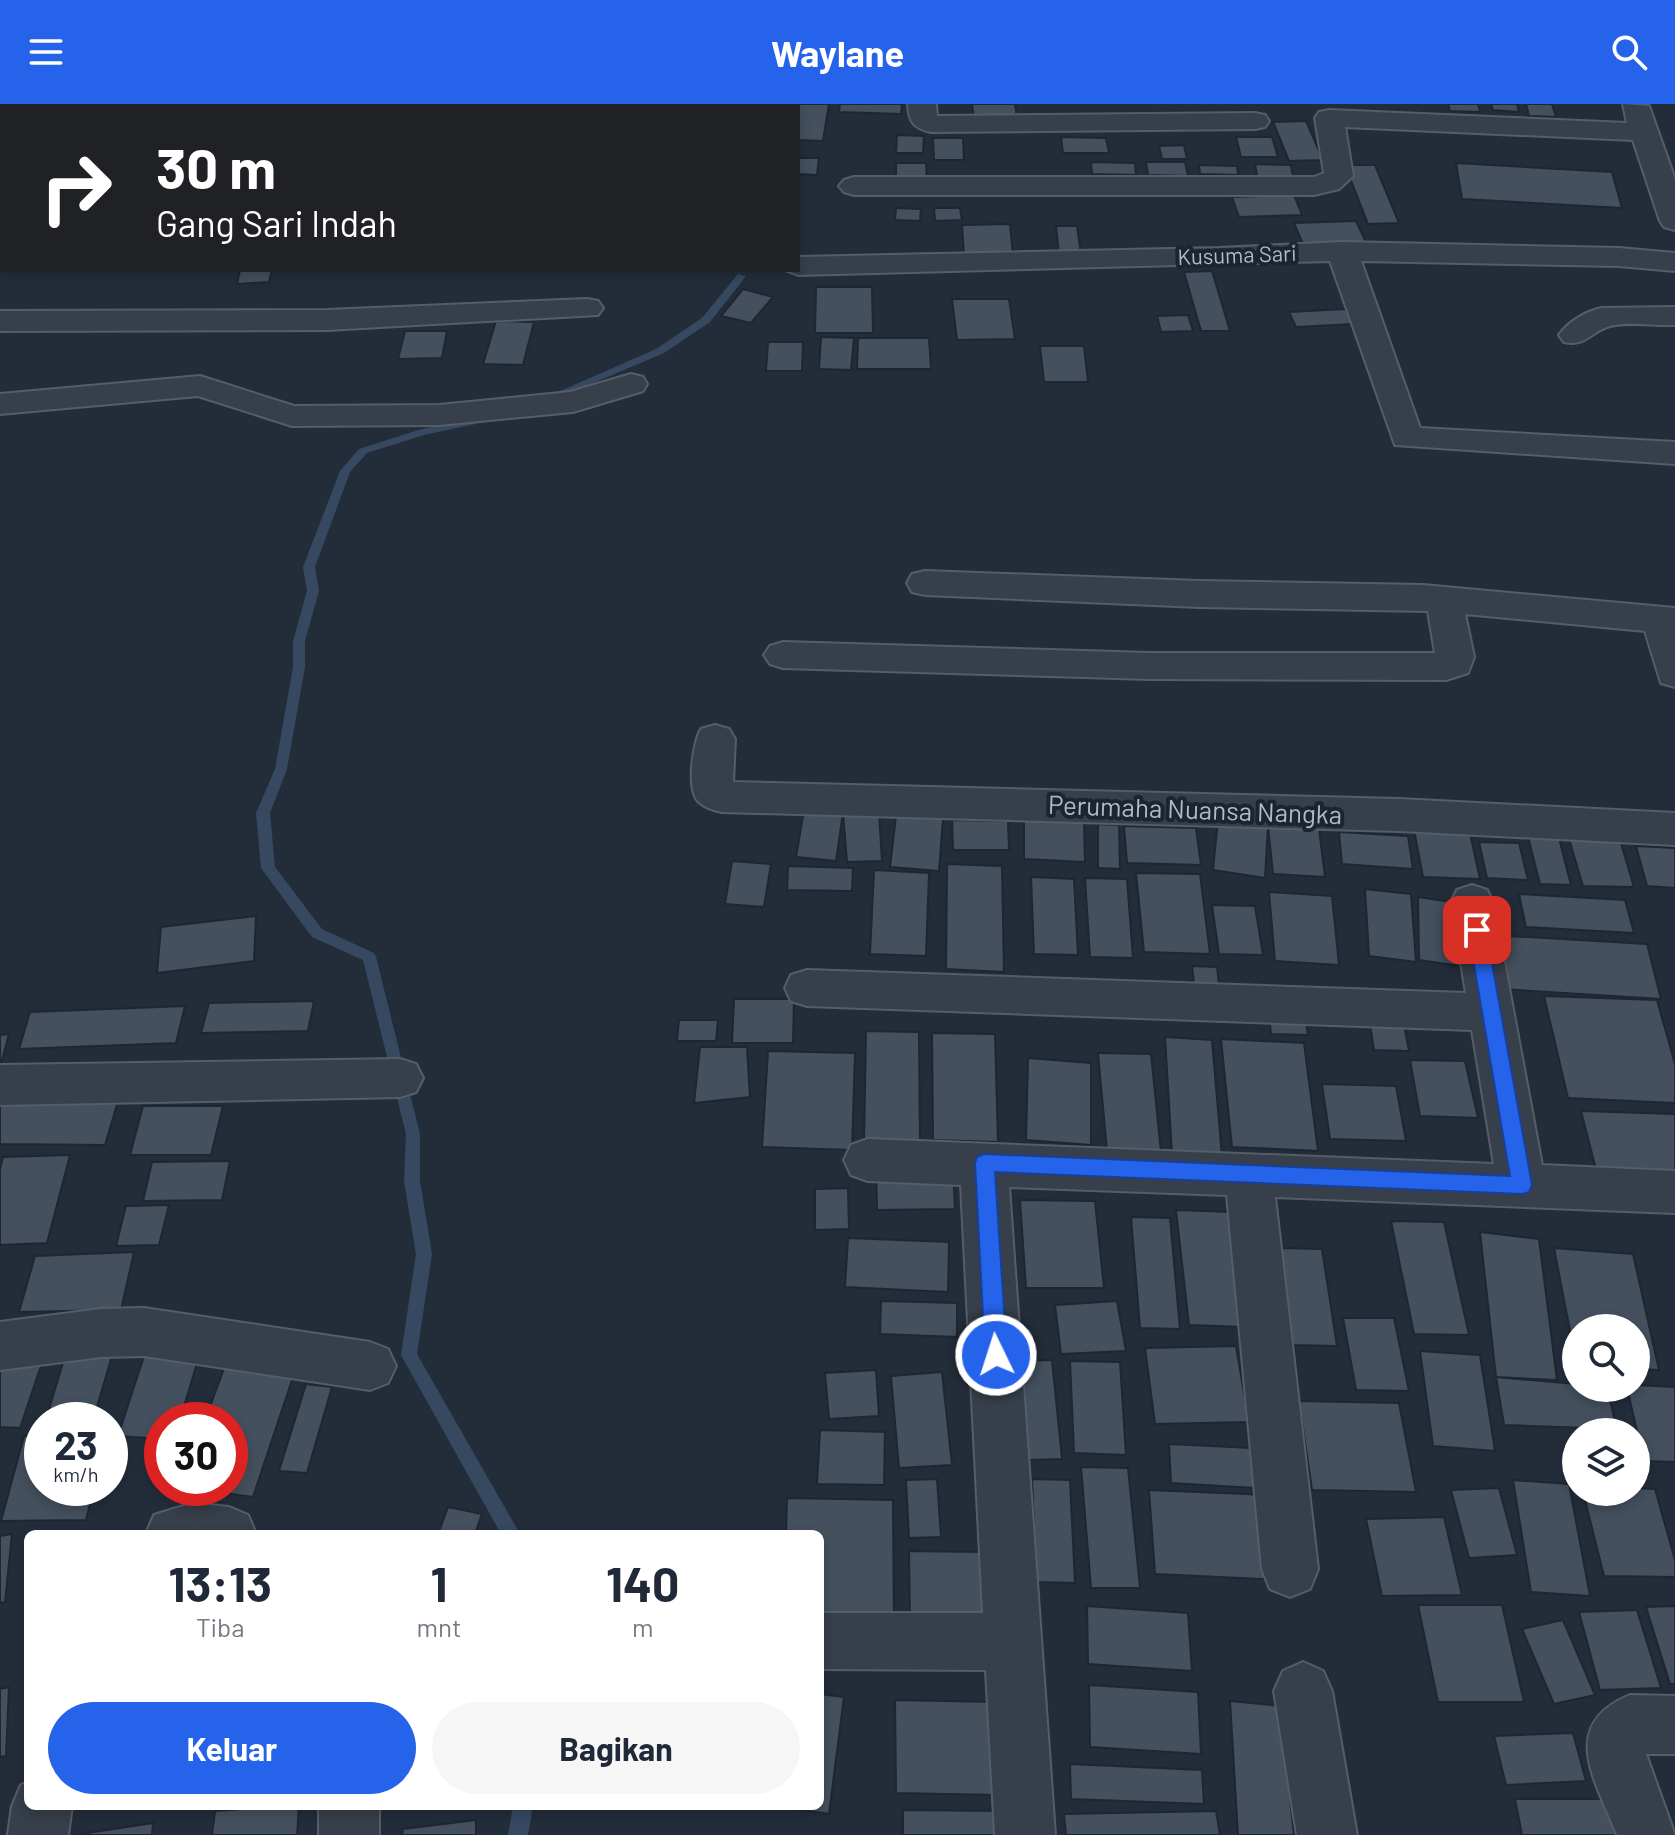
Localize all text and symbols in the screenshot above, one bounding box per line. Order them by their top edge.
icon: menu [24,30,68,74]
icon: search [1607,30,1651,74]
text: Waylane [771,31,904,74]
text: 30 m [156,133,276,200]
icon: right [24,136,128,240]
text: Gang Sari Indah [156,201,397,244]
street label: Kusuma Sari [1177,239,1297,269]
street label: Perumaha Nuansa Nangka [1048,788,1343,829]
pin [1443,896,1511,964]
icon: arrive [1455,908,1499,952]
position arrow [954,1313,1038,1397]
map controls [1562,1314,1650,1506]
button: search [1562,1314,1650,1402]
speed limit sign: 30 [144,1402,248,1506]
button: layers [1562,1418,1650,1506]
text: 23 [54,1420,98,1468]
text: km/h [53,1462,99,1486]
text: 13:13 [169,1554,272,1612]
text: 1 [430,1554,447,1612]
text: 140 [606,1554,679,1612]
text: Tiba [196,1611,245,1642]
text: mnt [416,1611,461,1642]
text: m [632,1611,653,1642]
button: Keluar [48,1702,416,1794]
button: Bagikan [432,1702,800,1794]

